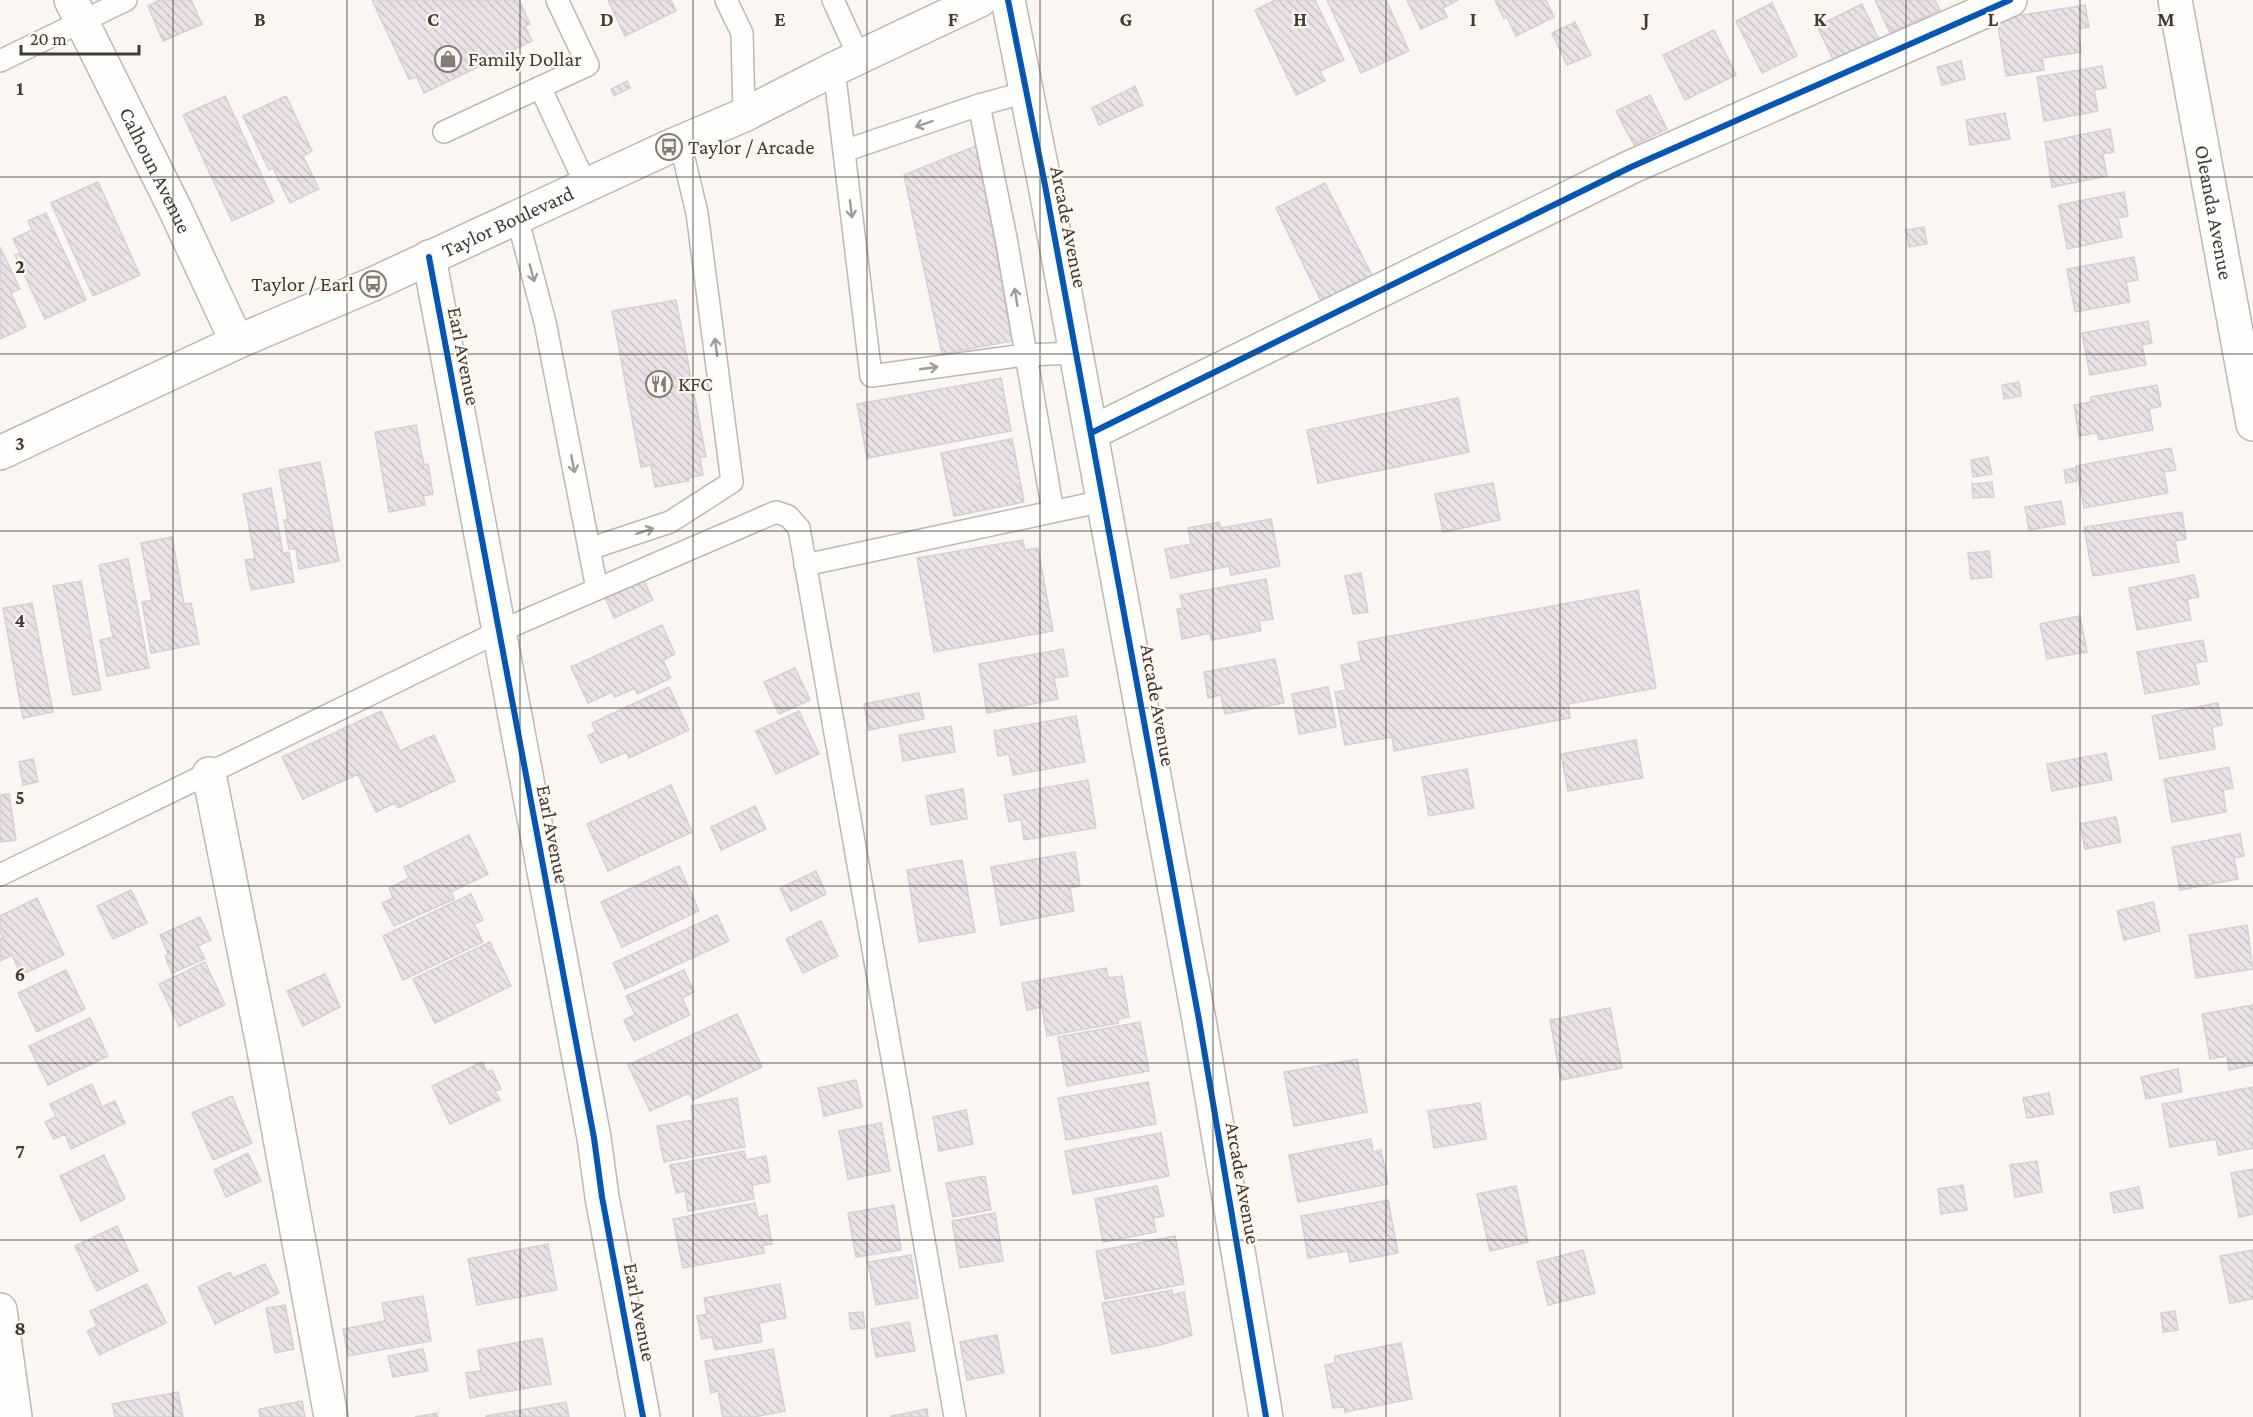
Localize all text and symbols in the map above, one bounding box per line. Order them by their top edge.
text: B [254,8,266,30]
text: C [427,8,439,30]
text: D [600,8,614,30]
text: E [774,8,786,30]
text: F [948,8,959,30]
text: G [1120,8,1133,30]
text: H [1293,8,1307,30]
text: I [1470,8,1477,30]
text: J [1641,8,1650,30]
text: K [1814,8,1828,30]
text: L [1988,8,1999,30]
text: M [2157,8,2175,30]
scale bar [21,18,140,56]
text: 20 m [30,29,67,49]
shop icon: Family Dollar [433,44,463,74]
place label: Family Dollar [468,47,582,71]
text: 1 [16,77,24,99]
street label: Calhoun Avenue [114,103,197,237]
one-way arrow [915,119,934,130]
bus stop icon: Taylor / Arcade [654,132,684,162]
place label: Taylor / Arcade [688,135,814,159]
street label: Oleanda Avenue [2190,143,2238,282]
street label: Arcade Avenue [1045,164,1093,290]
street label: Taylor Boulevard [438,181,577,262]
one-way arrow [846,199,857,219]
text: 2 [15,255,25,277]
one-way arrow [527,263,538,282]
bus stop icon: Taylor / Earl [358,269,388,299]
place label: Taylor / Earl [251,272,354,296]
one-way arrow [1010,288,1021,308]
street label: Earl Avenue [443,305,485,407]
one-way arrow [710,337,721,357]
one-way arrow [919,362,939,373]
restaurant icon: KFC [644,369,674,399]
place label: KFC [678,372,713,396]
text: 3 [15,432,25,454]
one-way arrow [568,454,579,473]
one-way arrow [635,524,654,535]
text: 4 [15,609,26,631]
street label: Arcade Avenue [1135,642,1181,768]
street label: Earl Avenue [532,783,574,885]
text: 5 [15,786,25,808]
text: 6 [15,963,25,985]
street label: Arcade Avenue [1220,1120,1266,1246]
text: 7 [15,1140,25,1162]
street label: Earl Avenue [619,1261,661,1363]
text: 8 [14,1317,26,1339]

